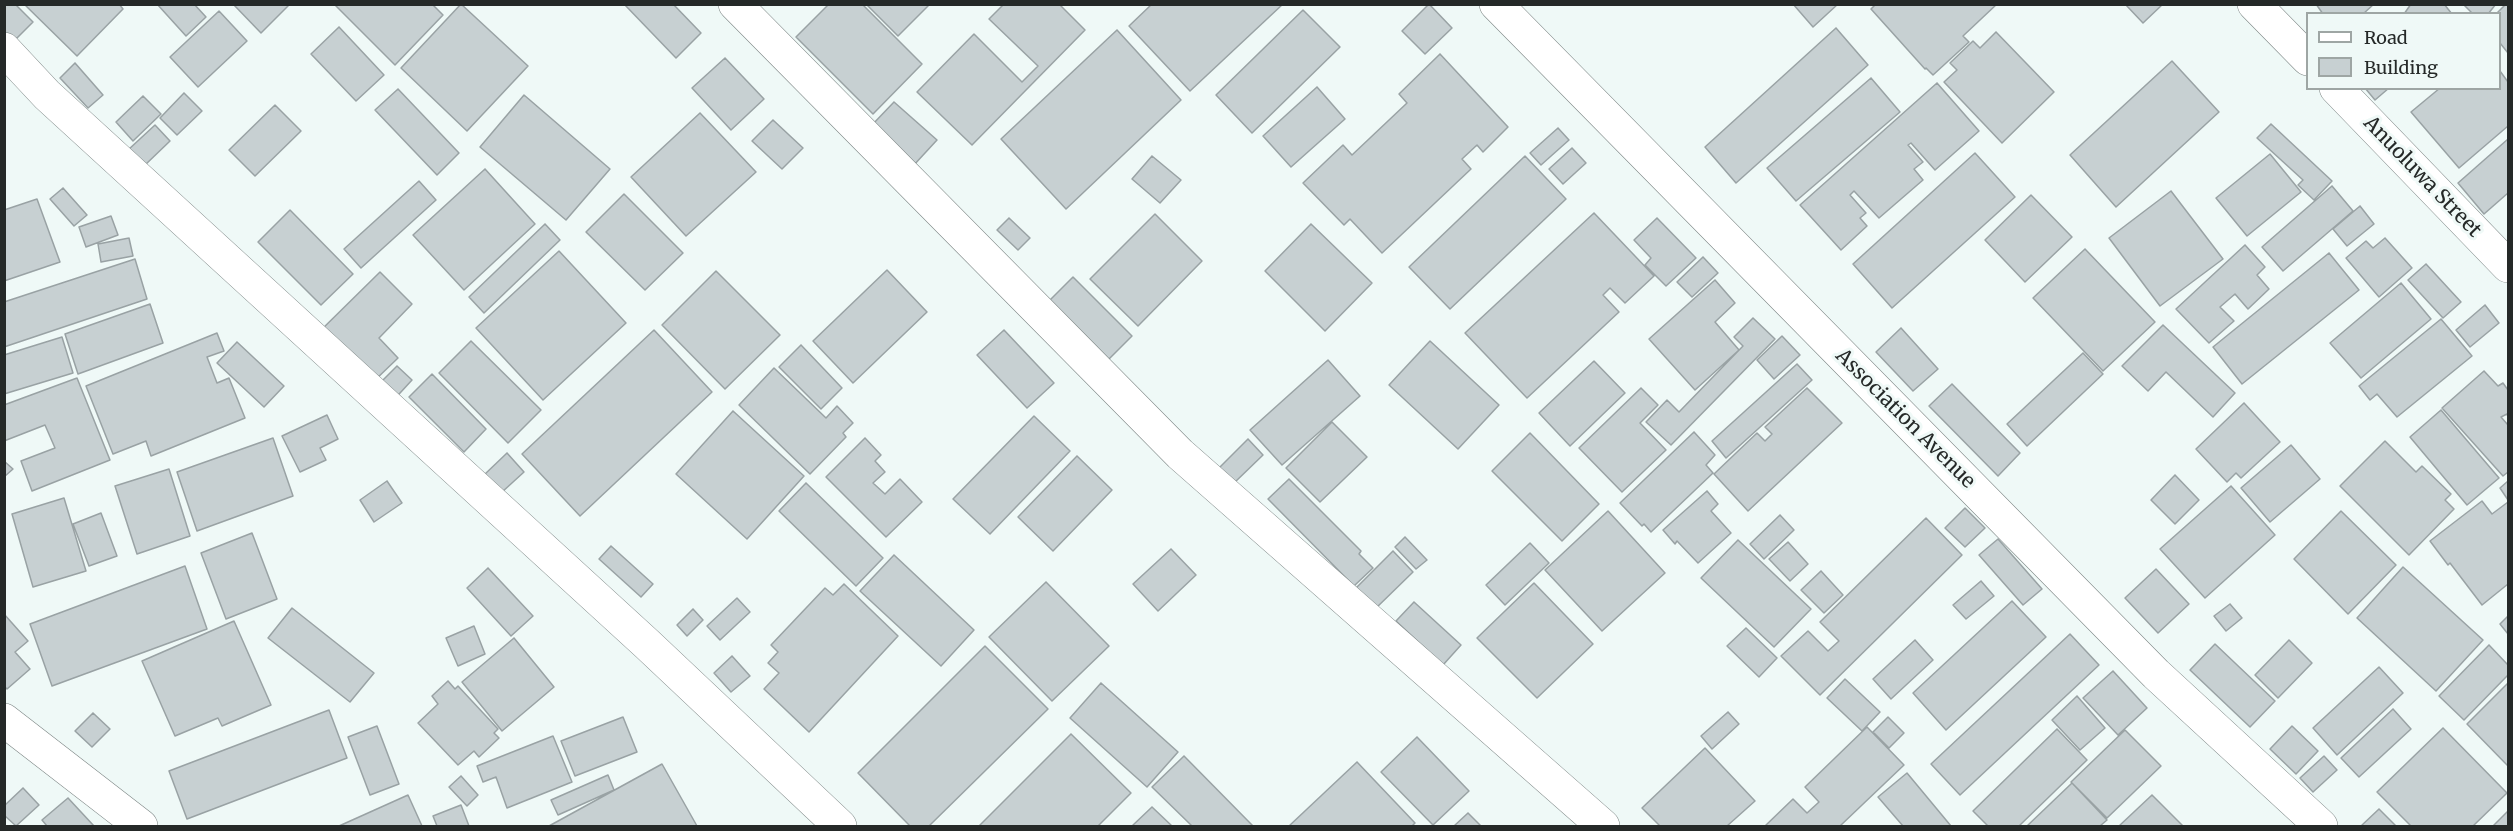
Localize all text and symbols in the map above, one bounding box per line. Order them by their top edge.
legend [2306,12,2501,90]
text: Road [2364,26,2408,49]
text: Building [2364,56,2438,79]
street label: Anuoluwa Street [2358,112,2486,242]
street label: Association Avenue [1830,344,1980,494]

